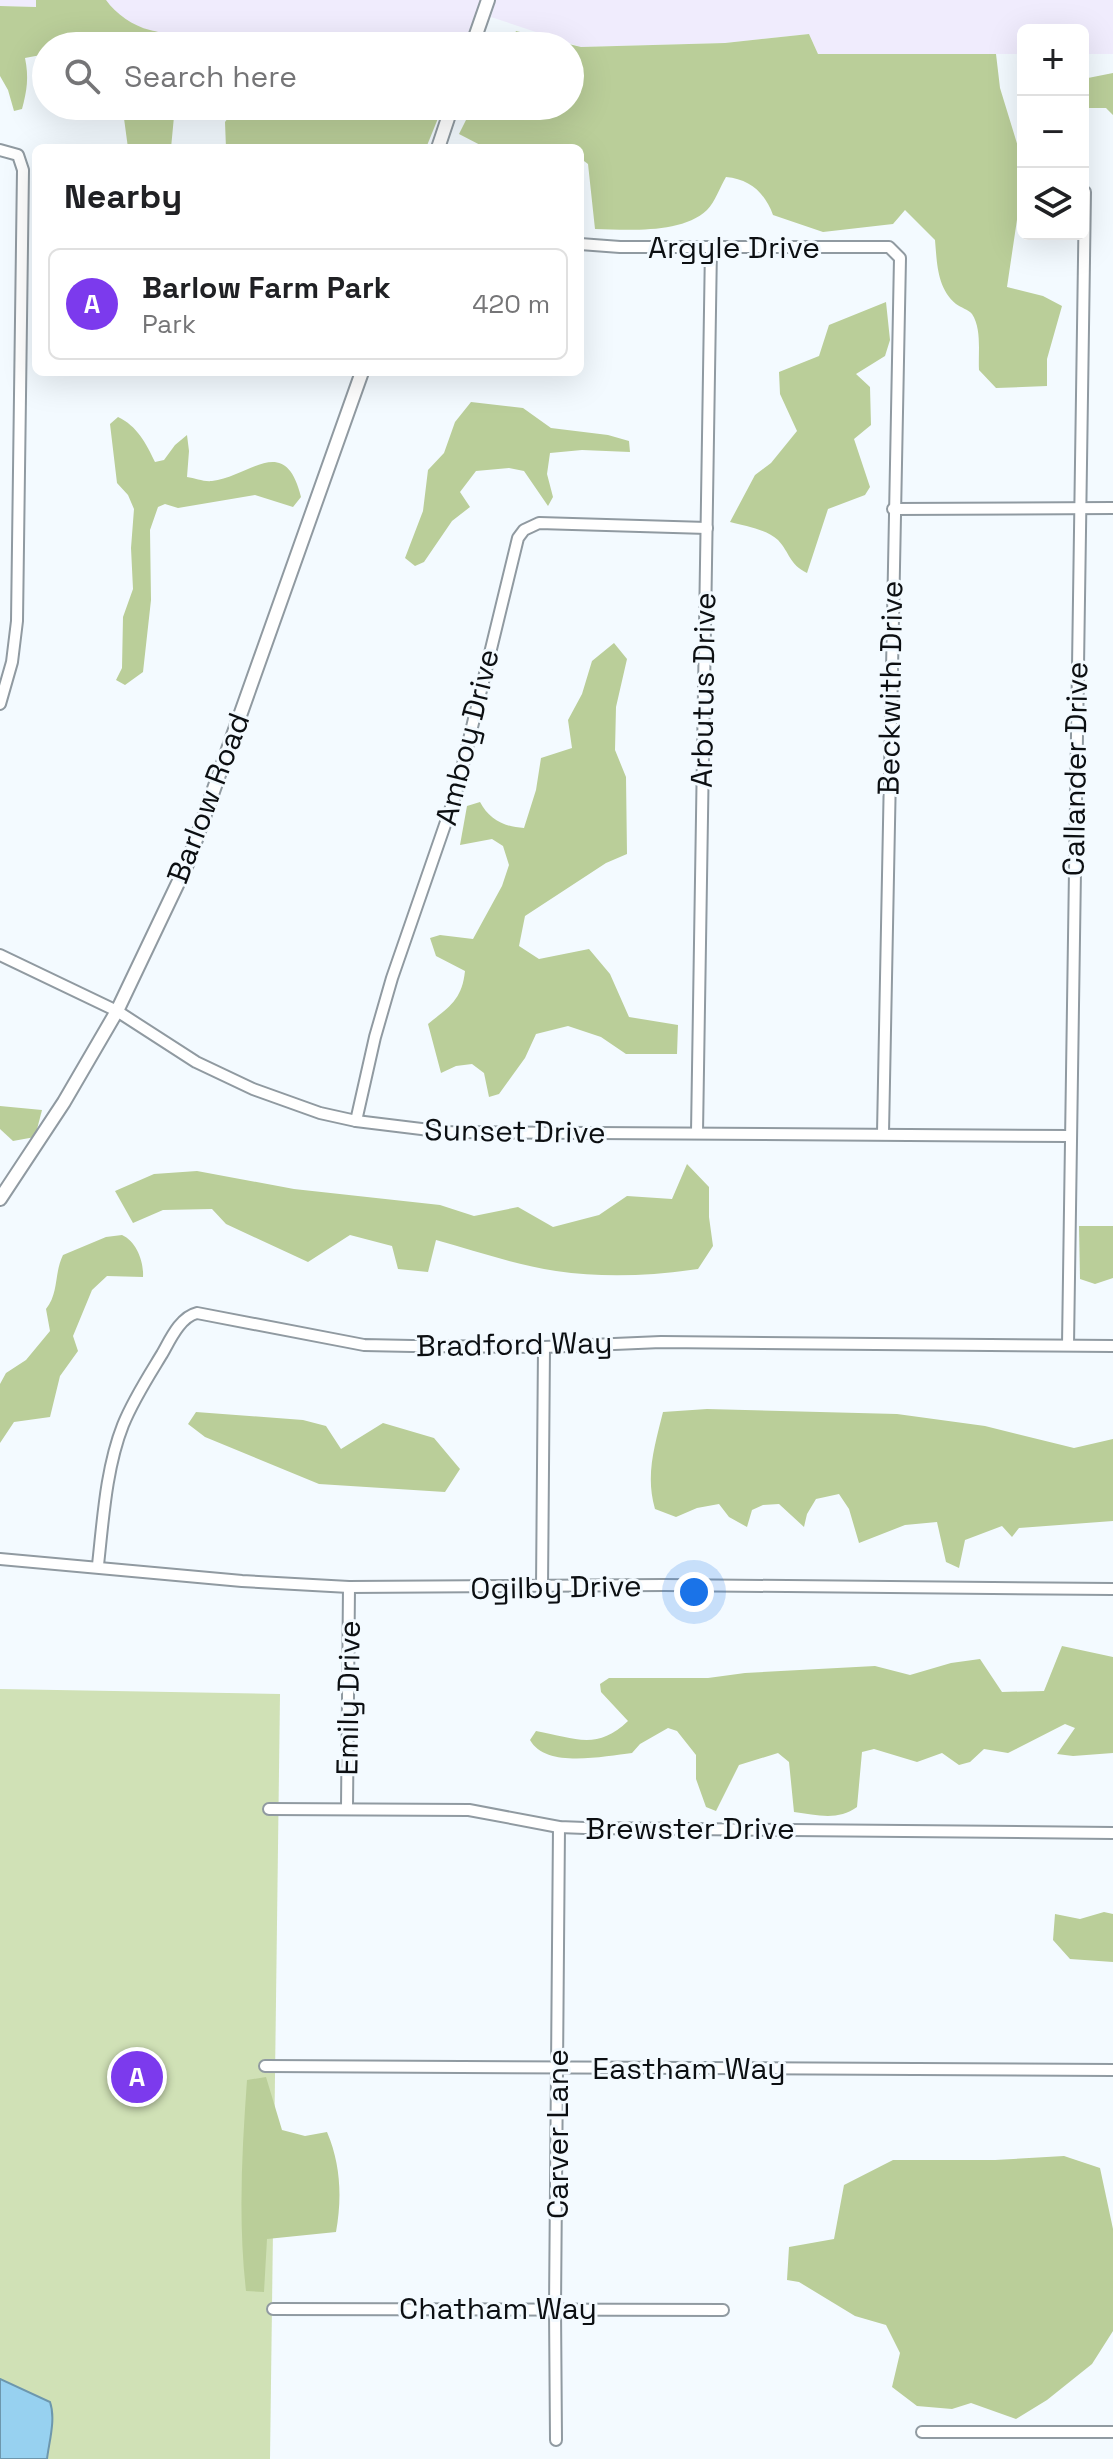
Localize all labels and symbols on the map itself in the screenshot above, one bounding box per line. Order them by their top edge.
street label: Argyle Drive [648,228,820,267]
street label: Beckwith Drive [869,580,911,796]
street label: Arbutus Drive [682,592,724,788]
street label: Amboy Drive [426,645,508,829]
street label: Callander Drive [1054,661,1096,877]
street label: Barlow Road [158,707,258,889]
street label: Sunset Drive [424,1110,606,1152]
street label: Bradford Way [415,1323,613,1365]
street label: Ogilby Drive [470,1566,642,1608]
your location [674,1572,714,1612]
street label: Emily Drive [327,1620,369,1776]
street label: Brewster Drive [585,1809,795,1848]
pin: A [111,2047,163,2107]
street label: Carver Lane [538,2049,577,2219]
street label: Eastham Way [592,2049,786,2088]
street label: Chatham Way [399,2289,597,2328]

